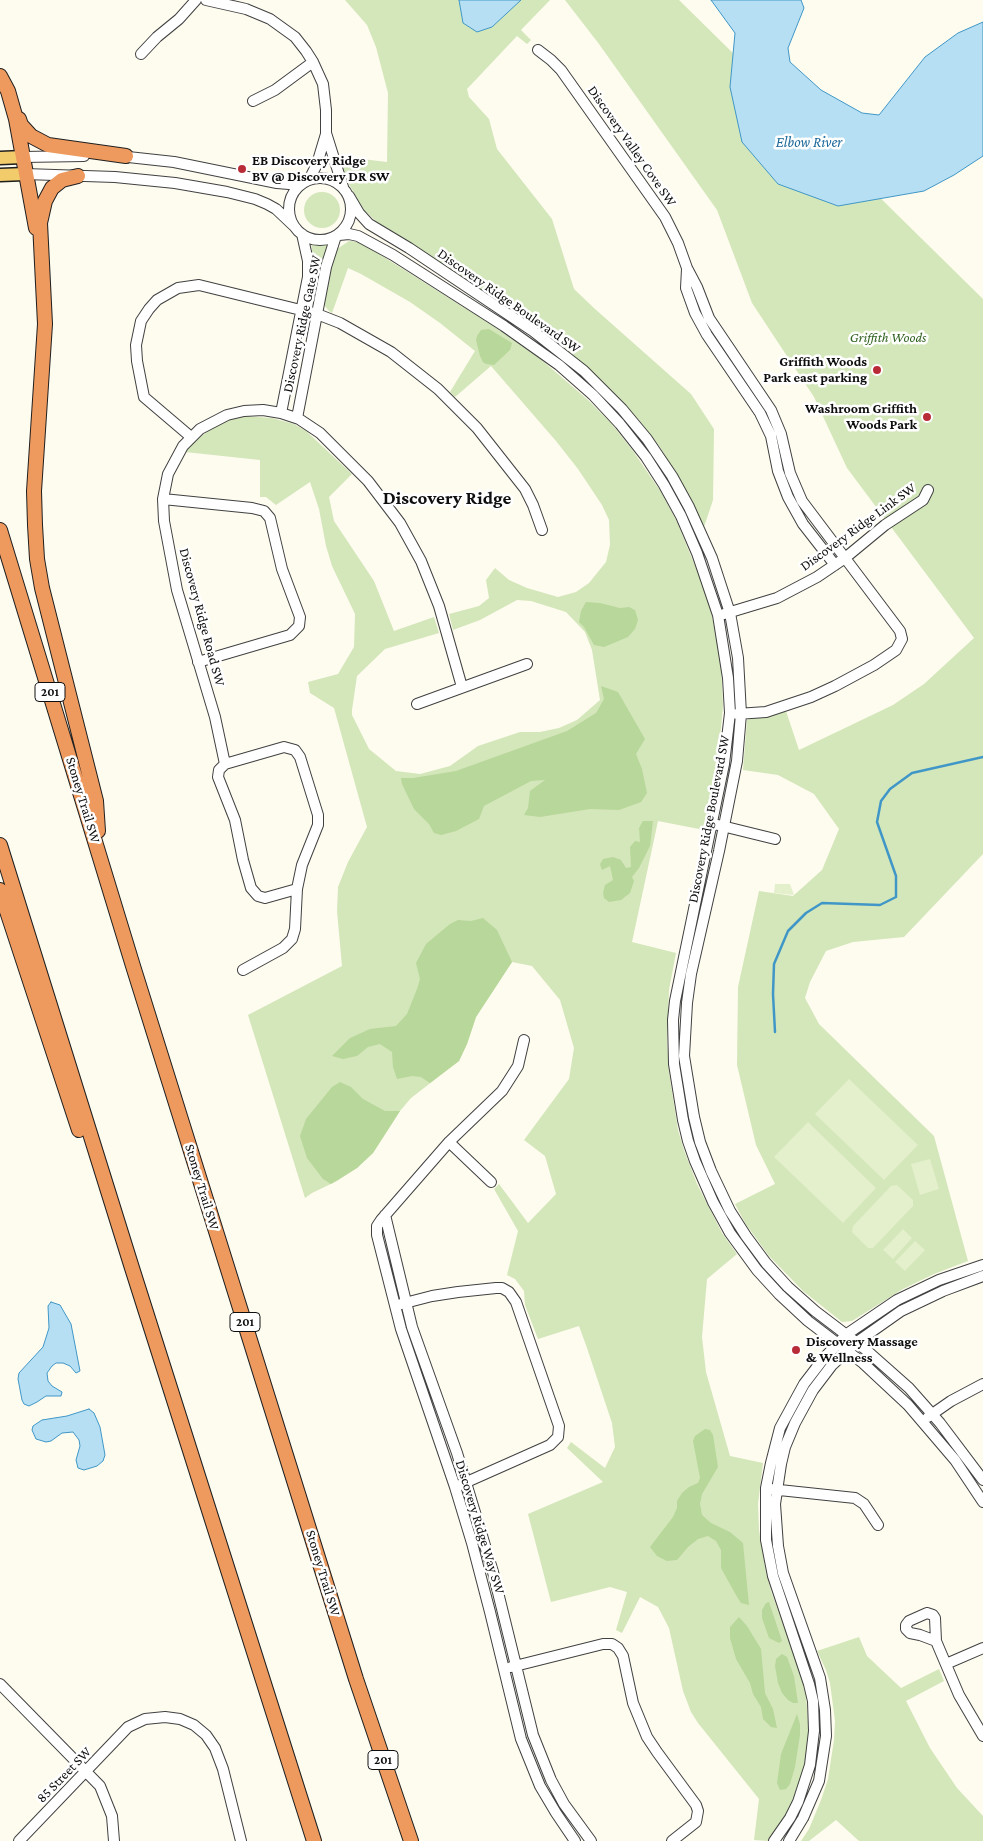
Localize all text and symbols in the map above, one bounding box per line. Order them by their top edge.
street label: Discovery Valley Cove SW [584,82,680,210]
water label: Elbow River [776,133,842,151]
place label: EB Discovery Ridge BV @ Discovery DR SW [252,153,389,186]
marker: EB Discovery Ridge BV @ Discovery DR SW [236,163,248,175]
street label: Discovery Ridge Boulevard SW [434,245,584,357]
street label: Discovery Ridge Gate SW [279,254,325,394]
park label: Griffith Woods [850,330,926,346]
place label: Griffith Woods Park east parking [763,354,867,387]
marker: Griffith Woods Park east parking [871,364,883,376]
place label: Washroom Griffith Woods Park [805,401,917,434]
marker: Washroom Griffith Woods Park [921,411,933,423]
street label: Discovery Ridge Link SW [797,479,919,575]
district label: Discovery Ridge [383,487,511,509]
street label: Discovery Ridge Road SW [175,546,229,688]
road number: 201 [35,682,65,702]
street label: Discovery Ridge Boulevard SW [684,734,734,904]
street label: Stoney Trail SW [62,755,104,845]
street label: Stoney Trail SW [181,1142,223,1232]
road number: 201 [230,1312,260,1331]
place label: Discovery Massage & Wellness [806,1334,918,1366]
marker: Discovery Massage & Wellness [790,1344,802,1356]
street label: Discovery Ridge Way SW [452,1458,508,1596]
street label: Stoney Trail SW [302,1528,344,1618]
street label: 85 Street SW [33,1744,95,1806]
road number: 201 [368,1750,398,1770]

